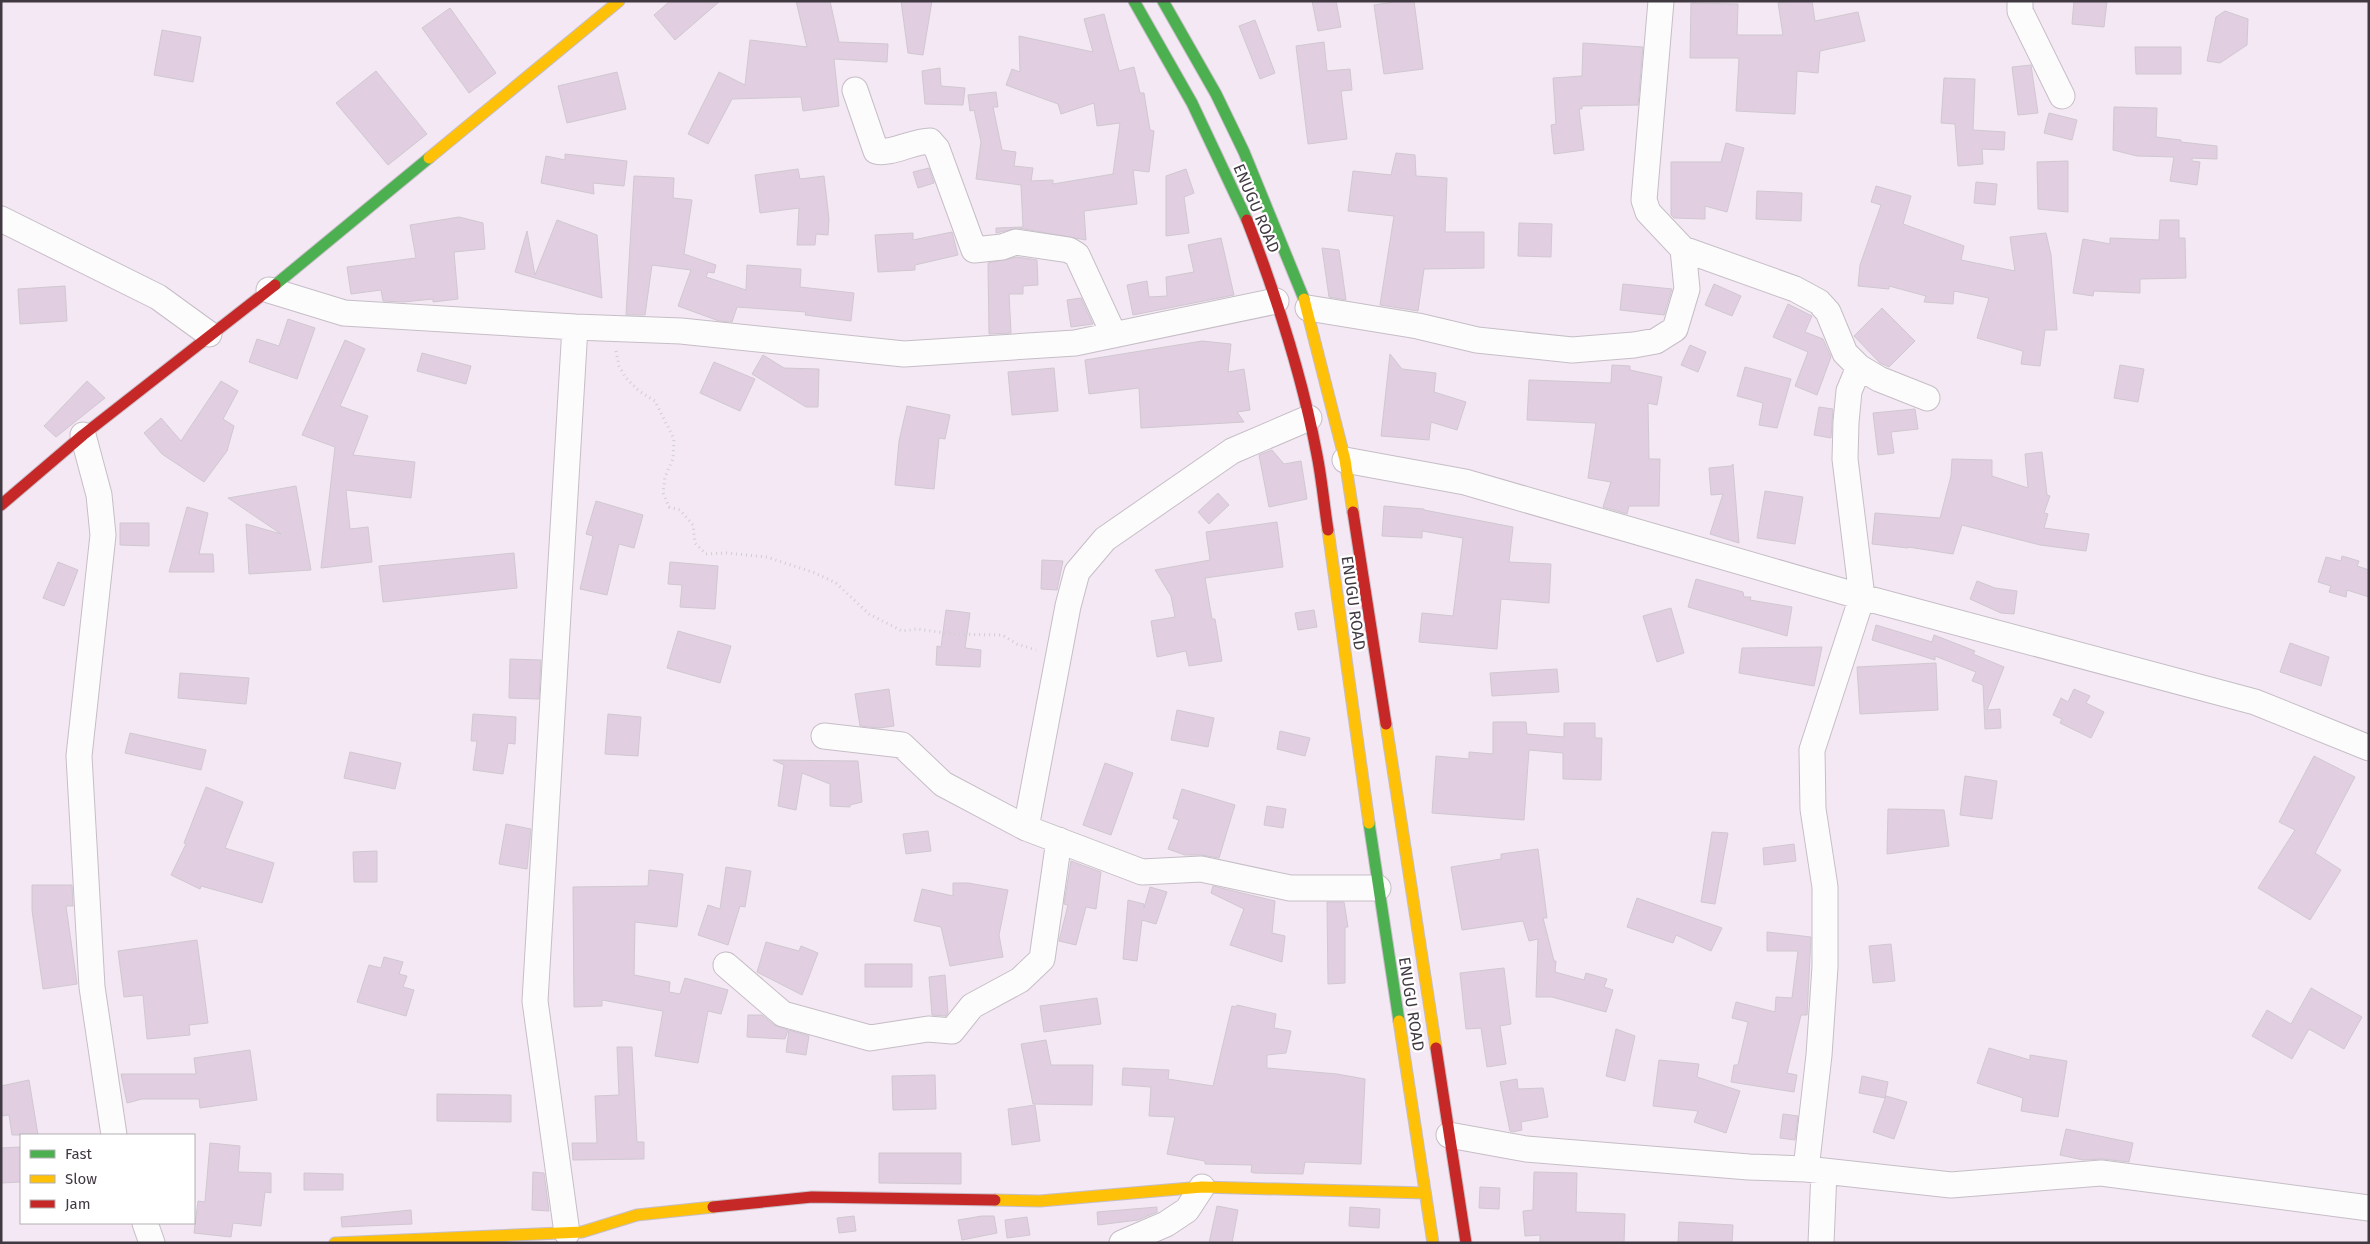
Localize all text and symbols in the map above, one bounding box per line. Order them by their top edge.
street label: ENUGU ROAD [1229,161,1284,256]
street label: ENUGU ROAD [1337,555,1370,651]
street label: ENUGU ROAD [1395,956,1428,1052]
legend [20,1134,195,1224]
text: Fast [65,1145,92,1163]
text: Slow [65,1170,97,1188]
text: Jam [65,1195,91,1213]

